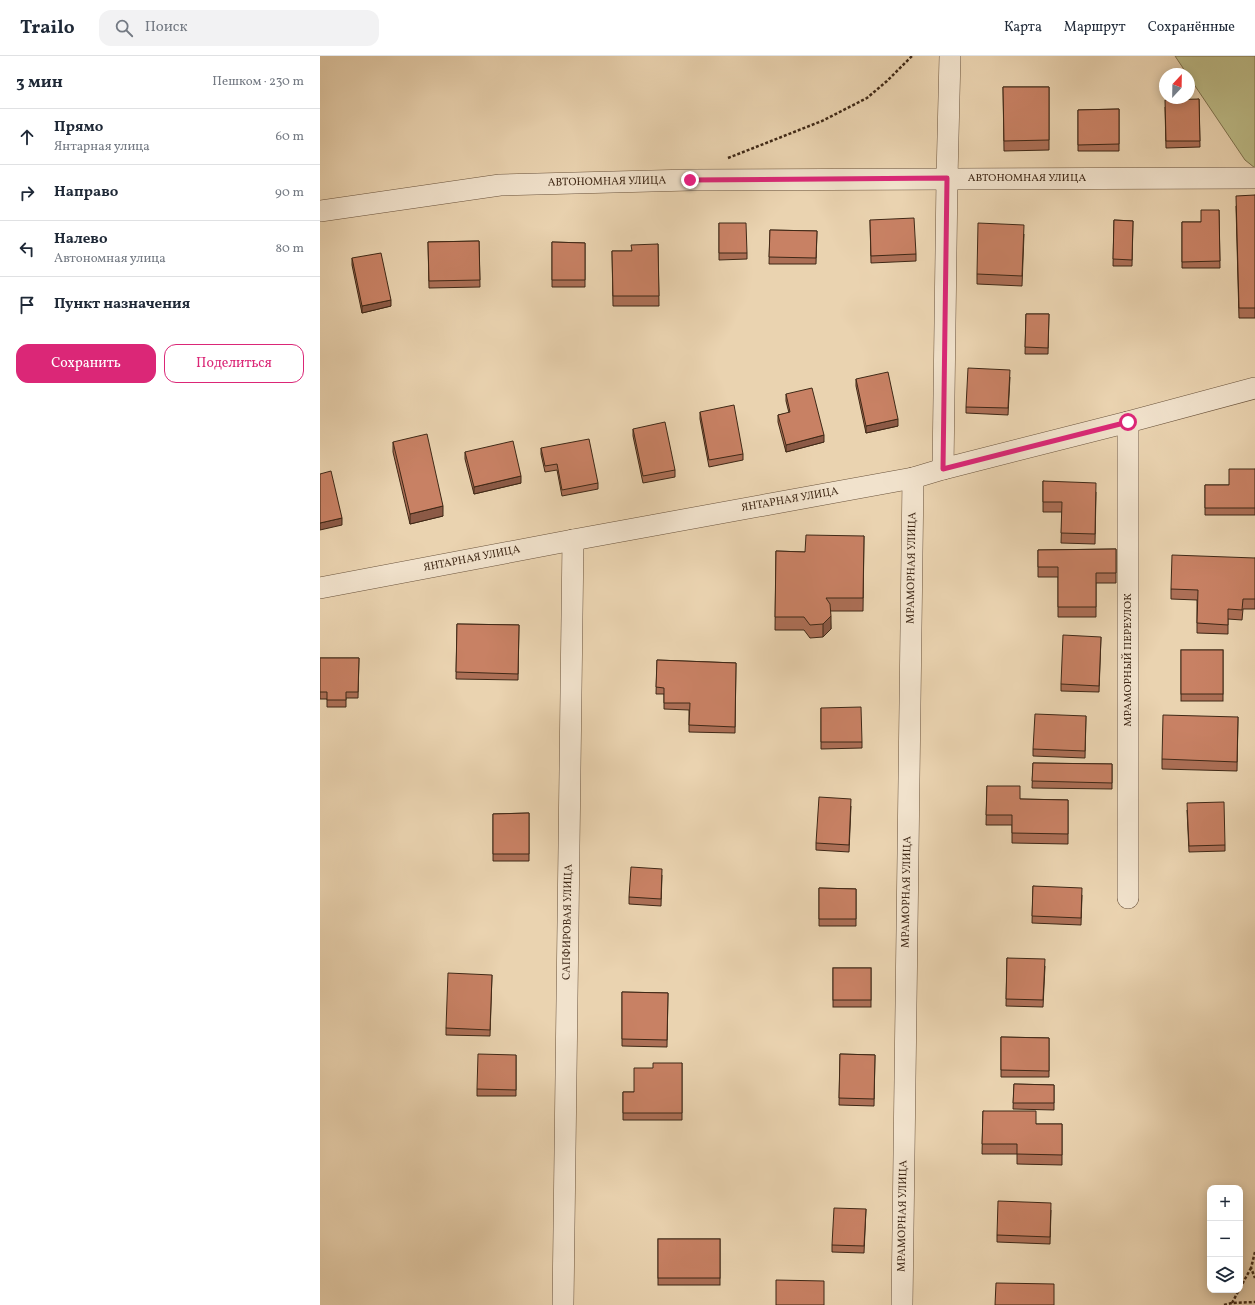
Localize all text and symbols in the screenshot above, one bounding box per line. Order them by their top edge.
search box [99,10,379,46]
text: Trailo [20,15,75,41]
icon: search [113,17,135,39]
text: Поиск [145,17,188,38]
text: Карта [1004,18,1042,37]
text: Маршрут [1064,18,1126,37]
text: Сохранённые [1148,18,1235,37]
north arrow [1159,68,1195,104]
text: 3 мин [16,71,63,94]
text: Пешком · 230 m [212,73,304,91]
text: Прямо [54,117,103,138]
icon: ahead [16,126,38,148]
text: 60 m [276,128,304,146]
text: Янтарная улица [54,138,150,156]
route end [681,171,699,189]
street label: АВТОНОМНАЯ УЛИЦА [968,171,1087,186]
street label: АВТОНОМНАЯ УЛИЦА [548,173,667,191]
icon: right [16,182,38,204]
text: Направо [54,182,118,203]
text: 90 m [275,184,304,202]
text: Налево [54,229,108,250]
icon: left [16,238,38,260]
text: 80 m [275,240,304,258]
text: Автономная улица [54,250,166,268]
icon: arrive [16,294,38,316]
text: Пункт назначения [54,294,190,315]
button: Сохранить [16,344,156,383]
button: Поделиться [164,344,304,383]
route start [1119,413,1137,431]
street label: ЯНТАРНАЯ УЛИЦА [740,484,840,516]
street label: МРАМОРНАЯ УЛИЦА [904,512,920,624]
street label: ЯНТАРНАЯ УЛИЦА [422,542,522,576]
street label: МРАМОРНЫЙ ПЕРЕУЛОК [1121,593,1136,727]
street label: МРАМОРНАЯ УЛИЦА [899,836,915,948]
street label: САПФИРОВАЯ УЛИЦА [559,864,577,980]
street label: МРАМОРНАЯ УЛИЦА [895,1160,911,1272]
map controls [1207,1185,1243,1293]
button: + [1207,1185,1243,1221]
button: − [1207,1221,1243,1257]
button: layers [1207,1257,1243,1293]

